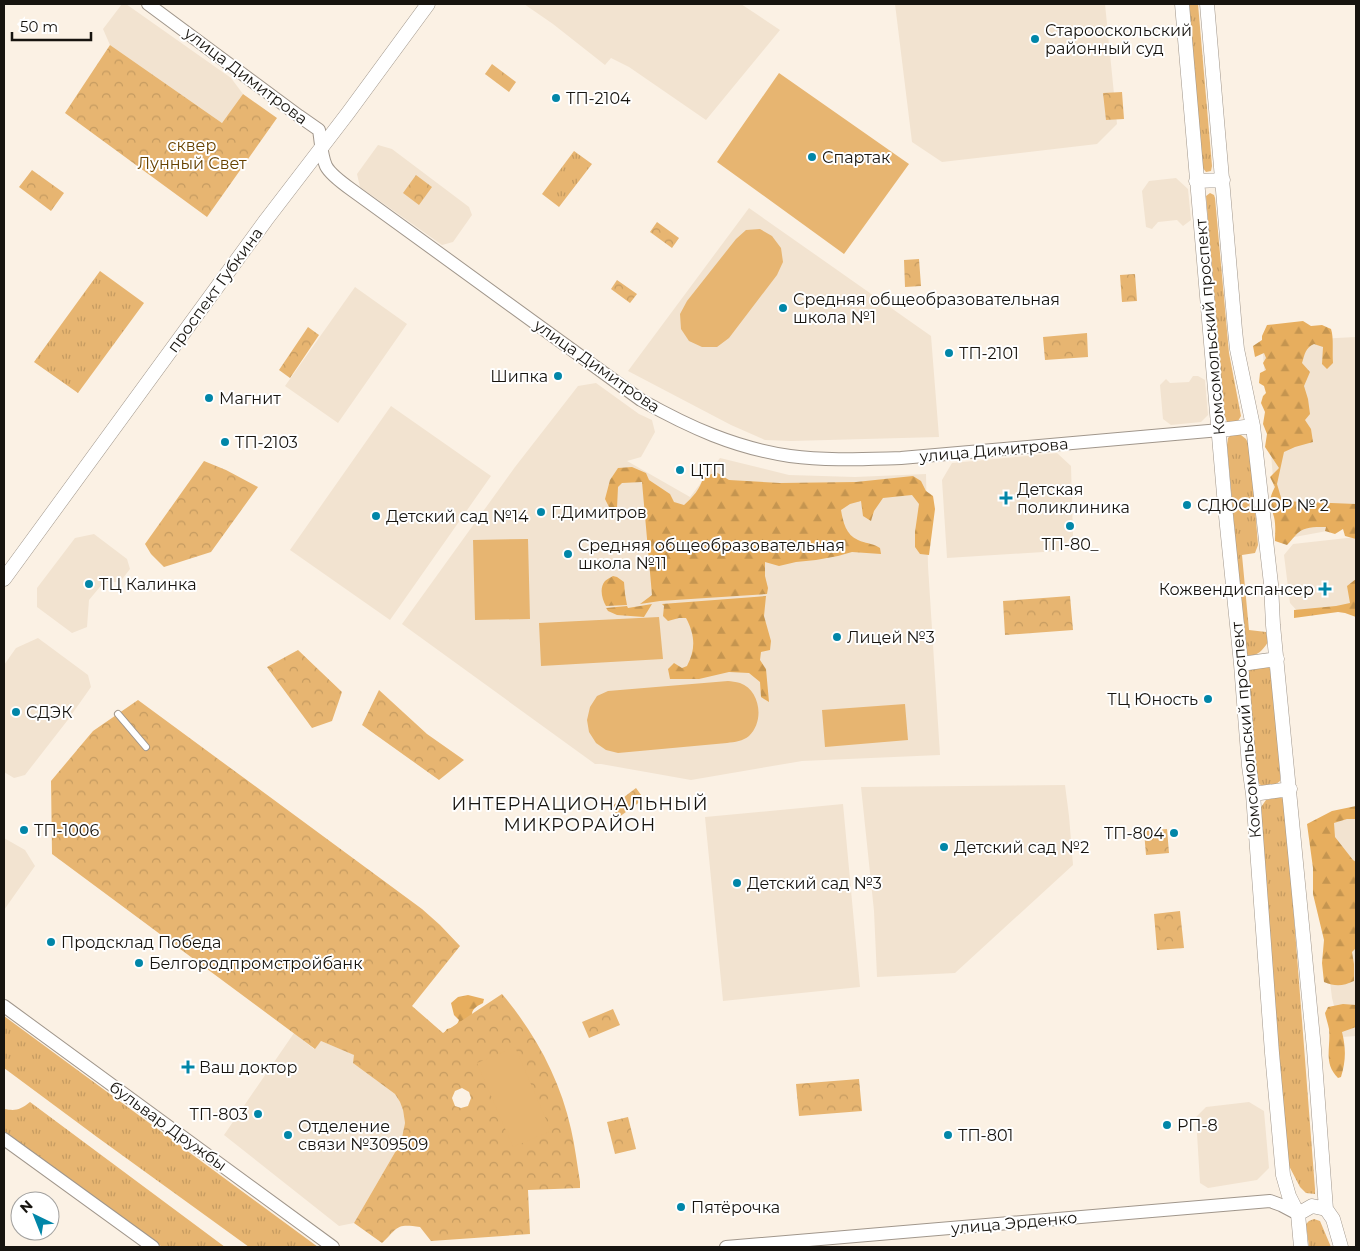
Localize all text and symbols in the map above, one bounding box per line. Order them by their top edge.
scale bar [12,10,91,42]
text: 50 m [20,17,58,36]
place label: Старооскольский районный суд [1045,21,1192,58]
street label: улица Димитрова [180,23,311,129]
marker: Старооскольский районный суд [1029,33,1041,45]
place label: ТП-2104 [566,89,631,108]
marker: ТП-2104 [550,92,562,104]
park label: сквер Лунный Свет [137,136,247,173]
place label: Спартак [822,148,891,167]
marker: Спартак [806,151,818,163]
street label: Комсомольский проспект [1191,218,1229,436]
street label: проспект Губкина [163,224,267,356]
place label: Средняя общеобразовательная школа №1 [793,290,1060,327]
marker: Средняя общеобразовательная школа №1 [777,302,789,314]
street label: улица Димитрова [530,315,664,417]
place label: ТП-2101 [959,344,1019,363]
marker: ТП-2101 [943,347,955,359]
place label: Шипка [490,367,548,386]
marker: Шипка [552,370,564,382]
place label: Магнит [219,389,281,408]
marker: Магнит [203,392,215,404]
place label: ТП-2103 [235,433,298,452]
street label: улица Димитрова [918,434,1069,466]
marker: ТП-2103 [219,436,231,448]
place label: ЦТП [690,461,725,480]
marker: ЦТП [674,464,686,476]
place label: Детская поликлиника [1017,480,1130,517]
marker: Детская поликлиника [999,491,1013,505]
place label: СДЮСШОР № 2 [1197,496,1329,515]
marker: СДЮСШОР № 2 [1181,499,1193,511]
place label: Г.Димитров [551,503,647,522]
marker: Г.Димитров [535,506,547,518]
place label: Детский сад №14 [386,507,529,526]
marker: Детский сад №14 [370,510,382,522]
marker: ТП-80_ [1064,520,1076,532]
place label: ТП-80_ [1041,535,1099,554]
place label: Cредняя общеобразовательная школа №11 [578,536,845,573]
marker: Cредняя общеобразовательная школа №11 [562,548,574,560]
place label: ТЦ Калинка [99,575,197,594]
marker: ТЦ Калинка [83,578,95,590]
place label: Кожвендиспансер [1159,580,1314,599]
marker: Кожвендиспансер [1318,582,1332,596]
street label: Комсомольский проспект [1227,621,1265,839]
place label: Лицей №3 [847,628,935,647]
marker: Лицей №3 [831,631,843,643]
place label: ТЦ Юность [1107,690,1198,709]
marker: ТЦ Юность [1202,693,1214,705]
place label: СДЭК [26,703,72,722]
marker: СДЭК [10,706,22,718]
district label: ИНТЕРНАЦИОНАЛЬНЫЙ МИКРОРАЙОН [451,793,709,836]
place label: ТП-1006 [34,821,99,840]
marker: ТП-1006 [18,824,30,836]
place label: ТП-804 [1104,824,1164,843]
marker: ТП-804 [1168,827,1180,839]
place label: Детский сад №2 [954,838,1089,857]
marker: Детский сад №2 [938,841,950,853]
place label: Детский сад №3 [747,874,882,893]
marker: Детский сад №3 [731,877,743,889]
place label: Продсклад Победа [61,933,221,952]
marker: Продсклад Победа [45,936,57,948]
place label: Белгородпромстройбанк [149,954,363,973]
marker: Белгородпромстройбанк [133,957,145,969]
place label: Ваш доктор [199,1058,297,1077]
marker: Ваш доктор [181,1060,195,1074]
street label: бульвар Дружбы [106,1077,230,1175]
place label: ТП-803 [190,1105,248,1124]
marker: ТП-803 [252,1108,264,1120]
place label: РП-8 [1177,1116,1218,1135]
place label: Отделение связи №309509 [298,1117,428,1154]
marker: РП-8 [1161,1119,1173,1131]
place label: ТП-801 [958,1126,1013,1145]
marker: Отделение связи №309509 [282,1129,294,1141]
marker: ТП-801 [942,1129,954,1141]
north arrow [10,1191,60,1241]
text: N [16,1196,36,1217]
place label: Пятёрочка [691,1198,780,1217]
marker: Пятёрочка [675,1201,687,1213]
street label: улица Эрденко [949,1208,1078,1238]

